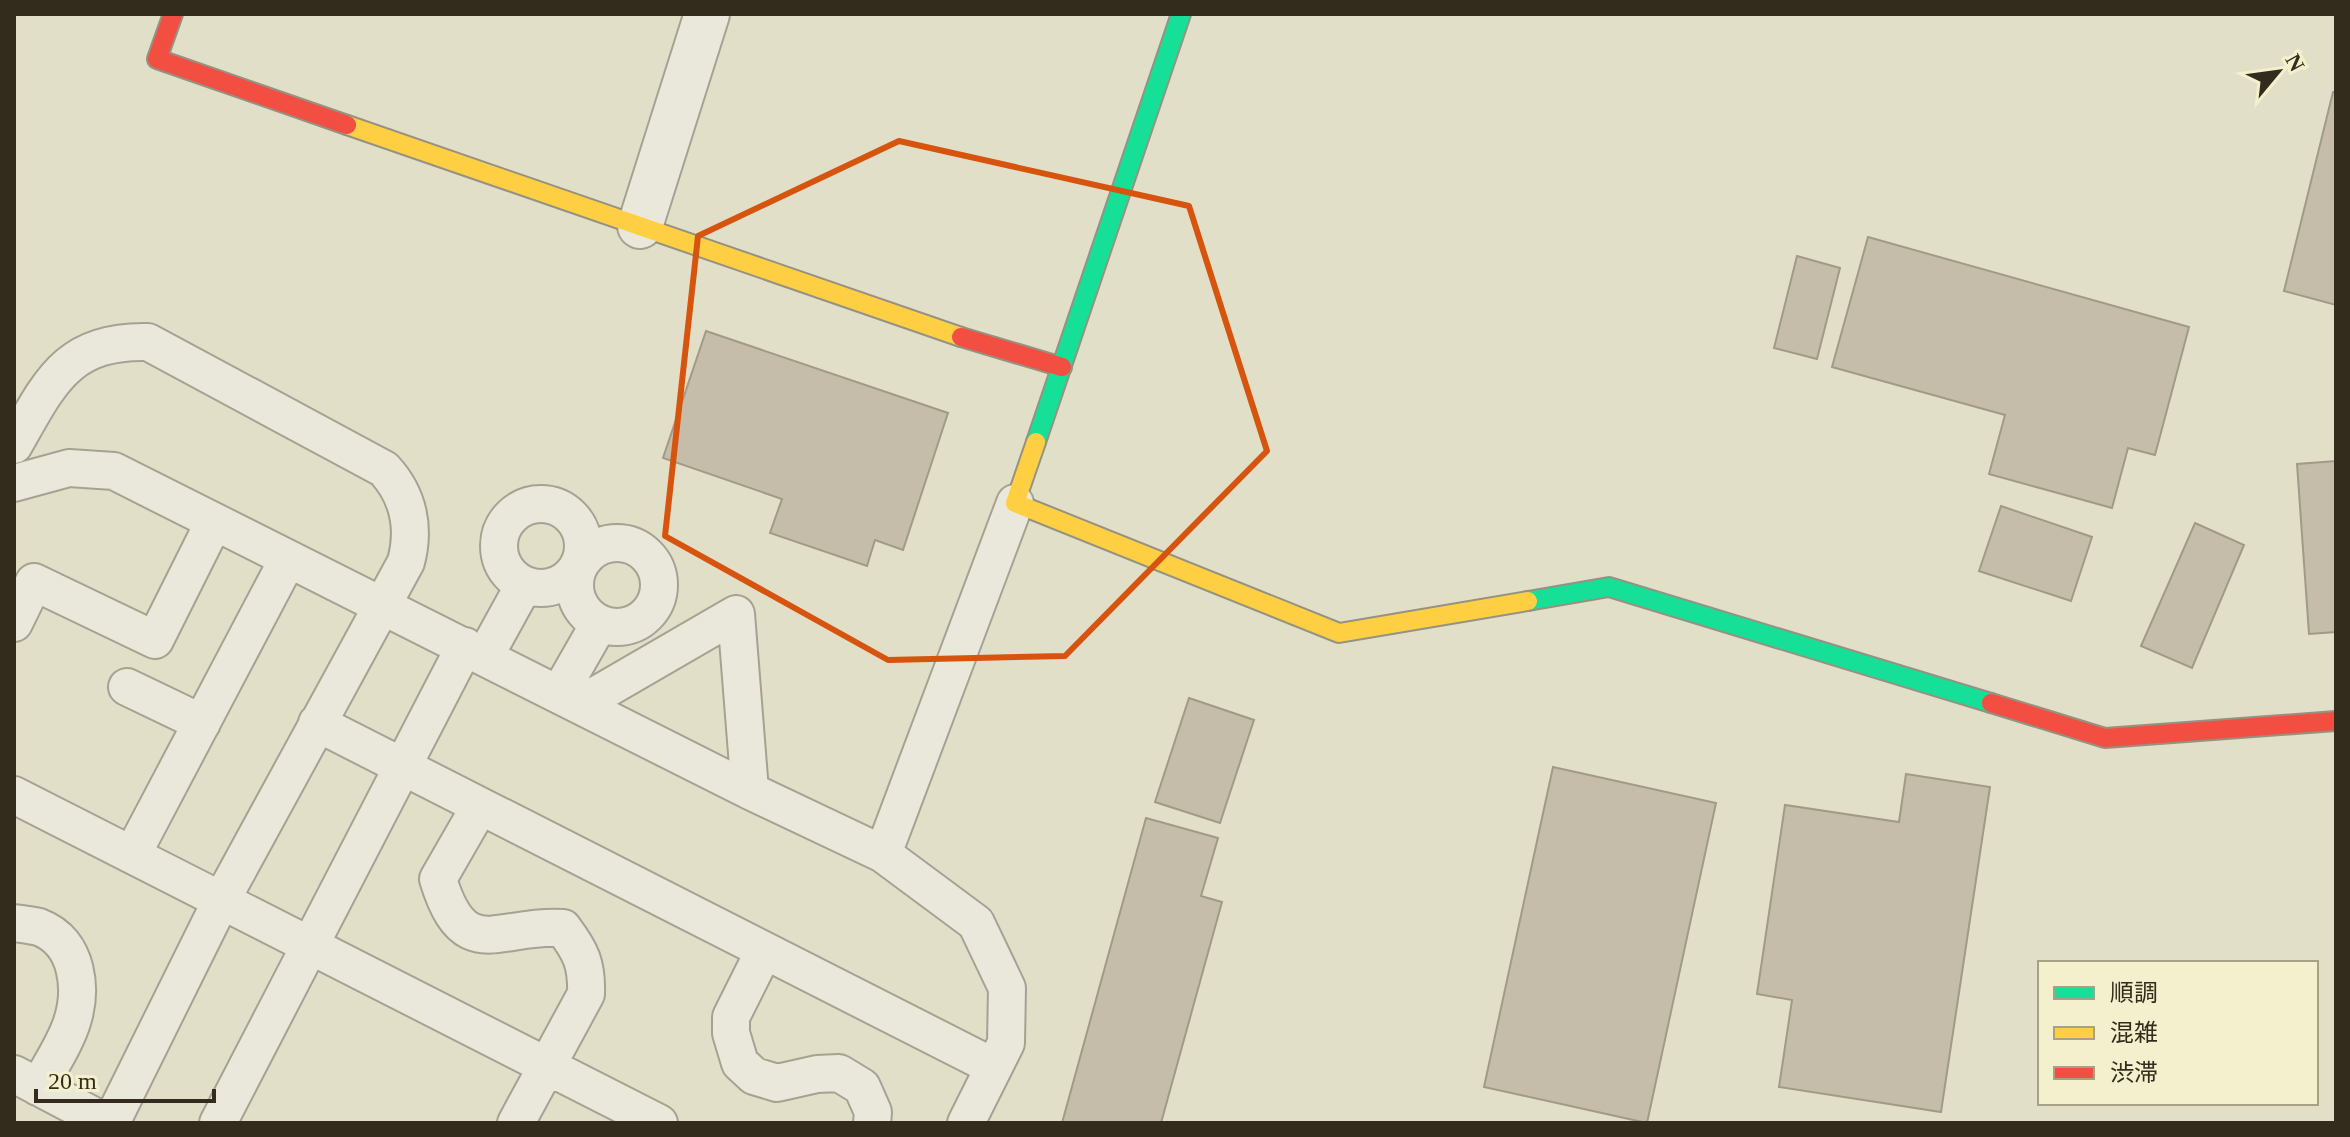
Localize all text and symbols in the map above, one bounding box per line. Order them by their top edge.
north arrow [2238,32,2318,112]
text: N [2280,50,2310,76]
legend [2038,961,2318,1105]
text: 順調 [2110,980,2158,1006]
text: 混雑 [2110,1020,2158,1046]
scale bar [36,1053,214,1103]
text: 渋滞 [2110,1060,2158,1086]
text: 20 m [48,1068,97,1094]

